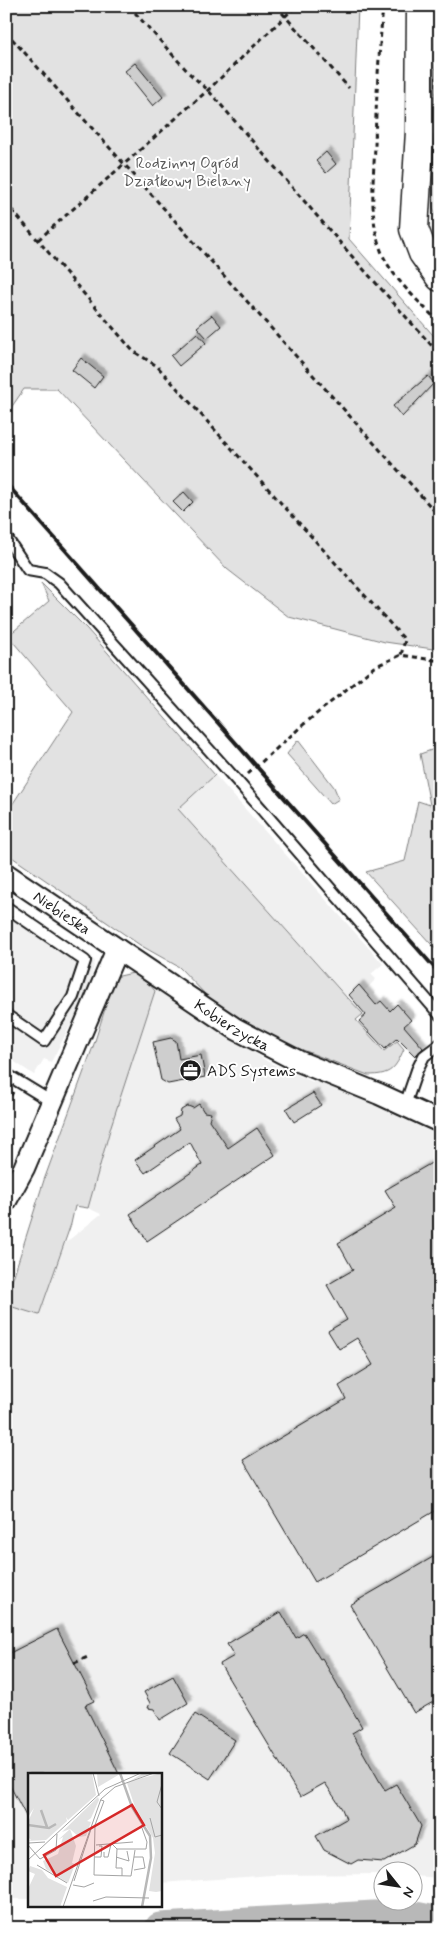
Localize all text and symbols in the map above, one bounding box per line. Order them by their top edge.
park label: Rodzinny Ogród Działkowy Bielany [123,153,251,192]
street label: Niebieska [29,886,94,940]
street label: Kobierzycka [190,995,273,1057]
office icon: ADS Systems [179,1058,203,1082]
place label: ADS Systems [207,1061,296,1082]
inset map [28,1773,161,1906]
north arrow [374,1862,424,1912]
text: N [398,1883,419,1901]

